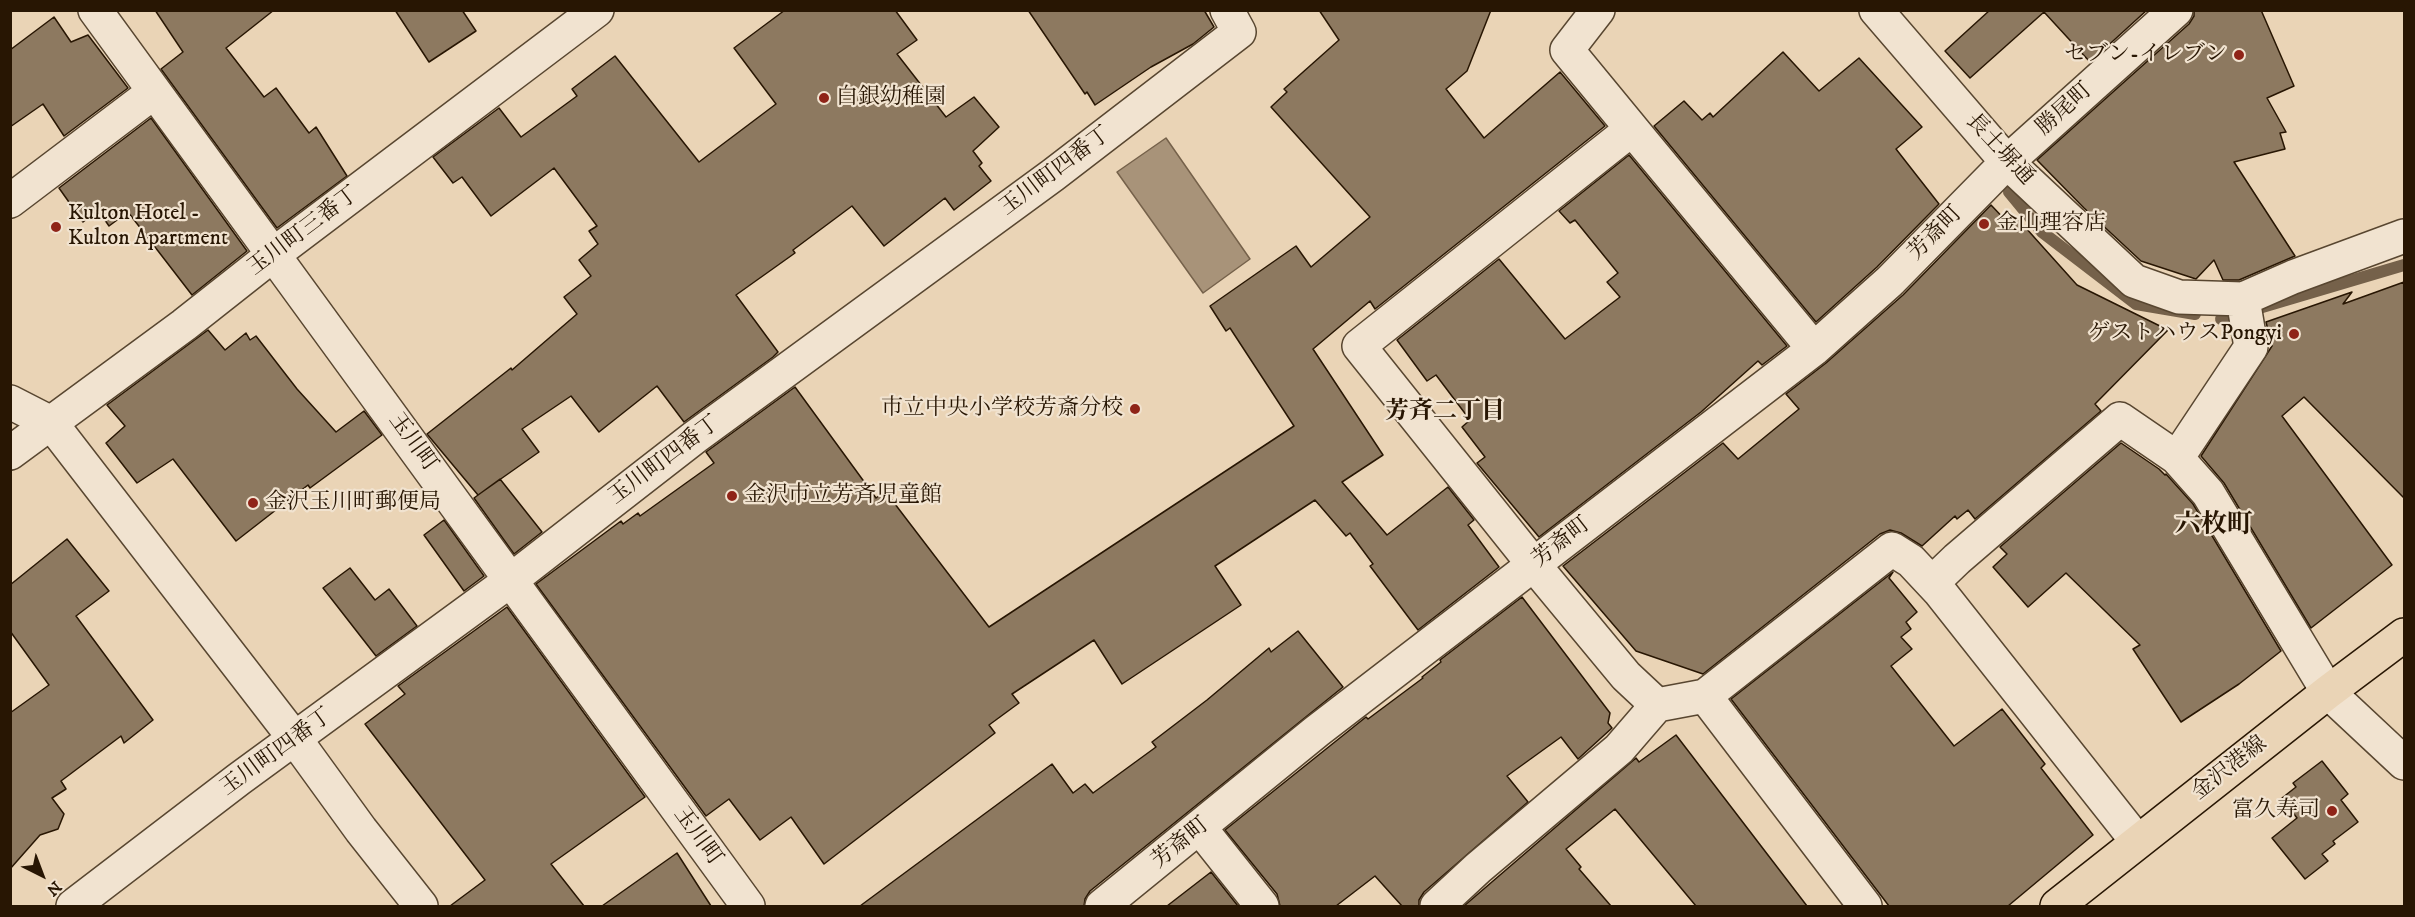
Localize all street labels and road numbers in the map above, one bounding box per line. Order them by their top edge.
street label: 勝尾町 [2032,78,2098,142]
street label: 長土塀通 [1959,109,2039,191]
street label: 玉川町四番丁 [995,122,1117,222]
street label: 玉川町三番丁 [243,182,365,282]
street label: 芳斎町 [1903,201,1969,267]
street label: 玉川町 [382,409,442,477]
street label: 玉川町四番丁 [604,411,726,511]
street label: 芳斎町 [1528,512,1596,574]
street label: 玉川町四番丁 [216,704,338,802]
street label: 金沢港線 [2187,732,2273,806]
street label: 玉川町 [667,803,727,871]
street label: 芳斎町 [1147,813,1215,875]

